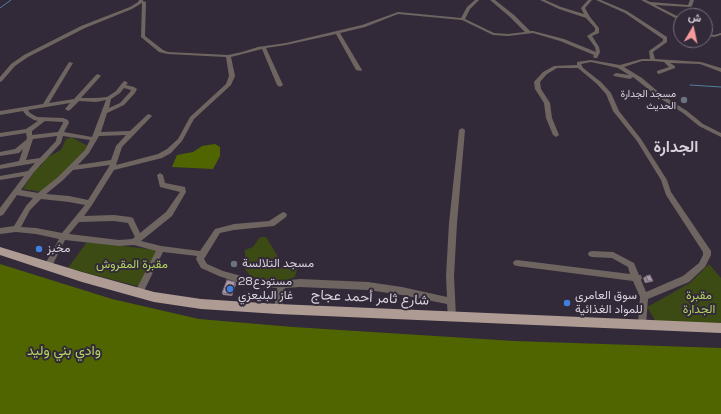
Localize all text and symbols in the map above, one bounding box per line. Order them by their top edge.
north arrow [673,8,713,48]
text: ش [687,9,702,25]
place label: مسجد الجدارة الحديث [621,88,676,112]
marker: مسجد الجدارة الحديث [679,95,689,105]
district label: الجدارة [654,138,698,158]
place label: مخبز [47,242,70,256]
marker: مخبز [34,244,44,254]
place label: مسجد التلالسة [242,257,314,271]
park label: مقبرة المقروش [96,258,168,272]
marker: مسجد التلالسة [229,259,239,269]
place label: 28مستودع غاز البليعزي [238,275,293,303]
marker: 28مستودع غاز البليعزي [225,284,235,294]
street label: شارع ثامر أحمد عجاج [311,287,429,309]
place label: سوق العامري للمواد الغذائية [575,289,643,317]
park label: مقبرة الجدارة [683,289,715,317]
marker: سوق العامري للمواد الغذائية [562,298,572,308]
park label: وادي بني وليد [27,343,101,359]

